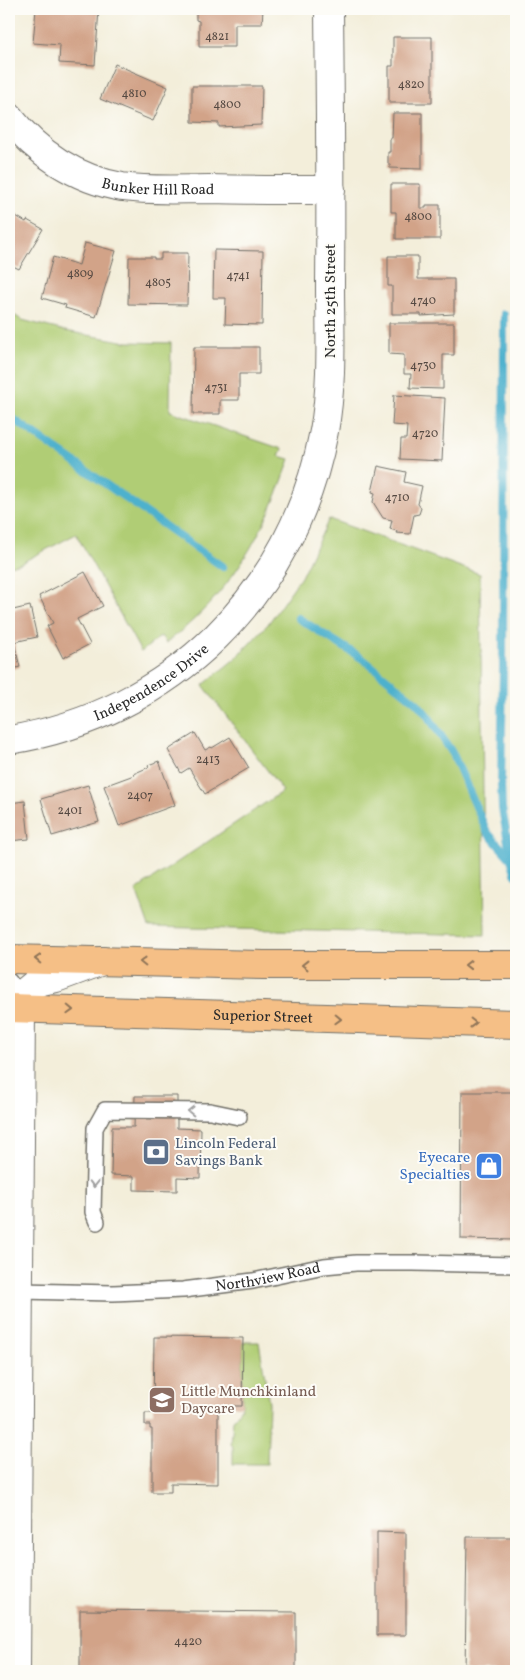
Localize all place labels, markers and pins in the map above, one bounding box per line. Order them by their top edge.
place label: Lincoln Federal Savings Bank [175,1134,276,1172]
bank icon: Lincoln Federal Savings Bank [141,1137,171,1167]
place label: Eyecare Specialties [400,1148,470,1186]
shop icon: Eyecare Specialties [474,1151,504,1181]
place label: Little Munchkinland Daycare [181,1382,316,1420]
school or university icon: Little Munchkinland Daycare [147,1385,177,1415]

